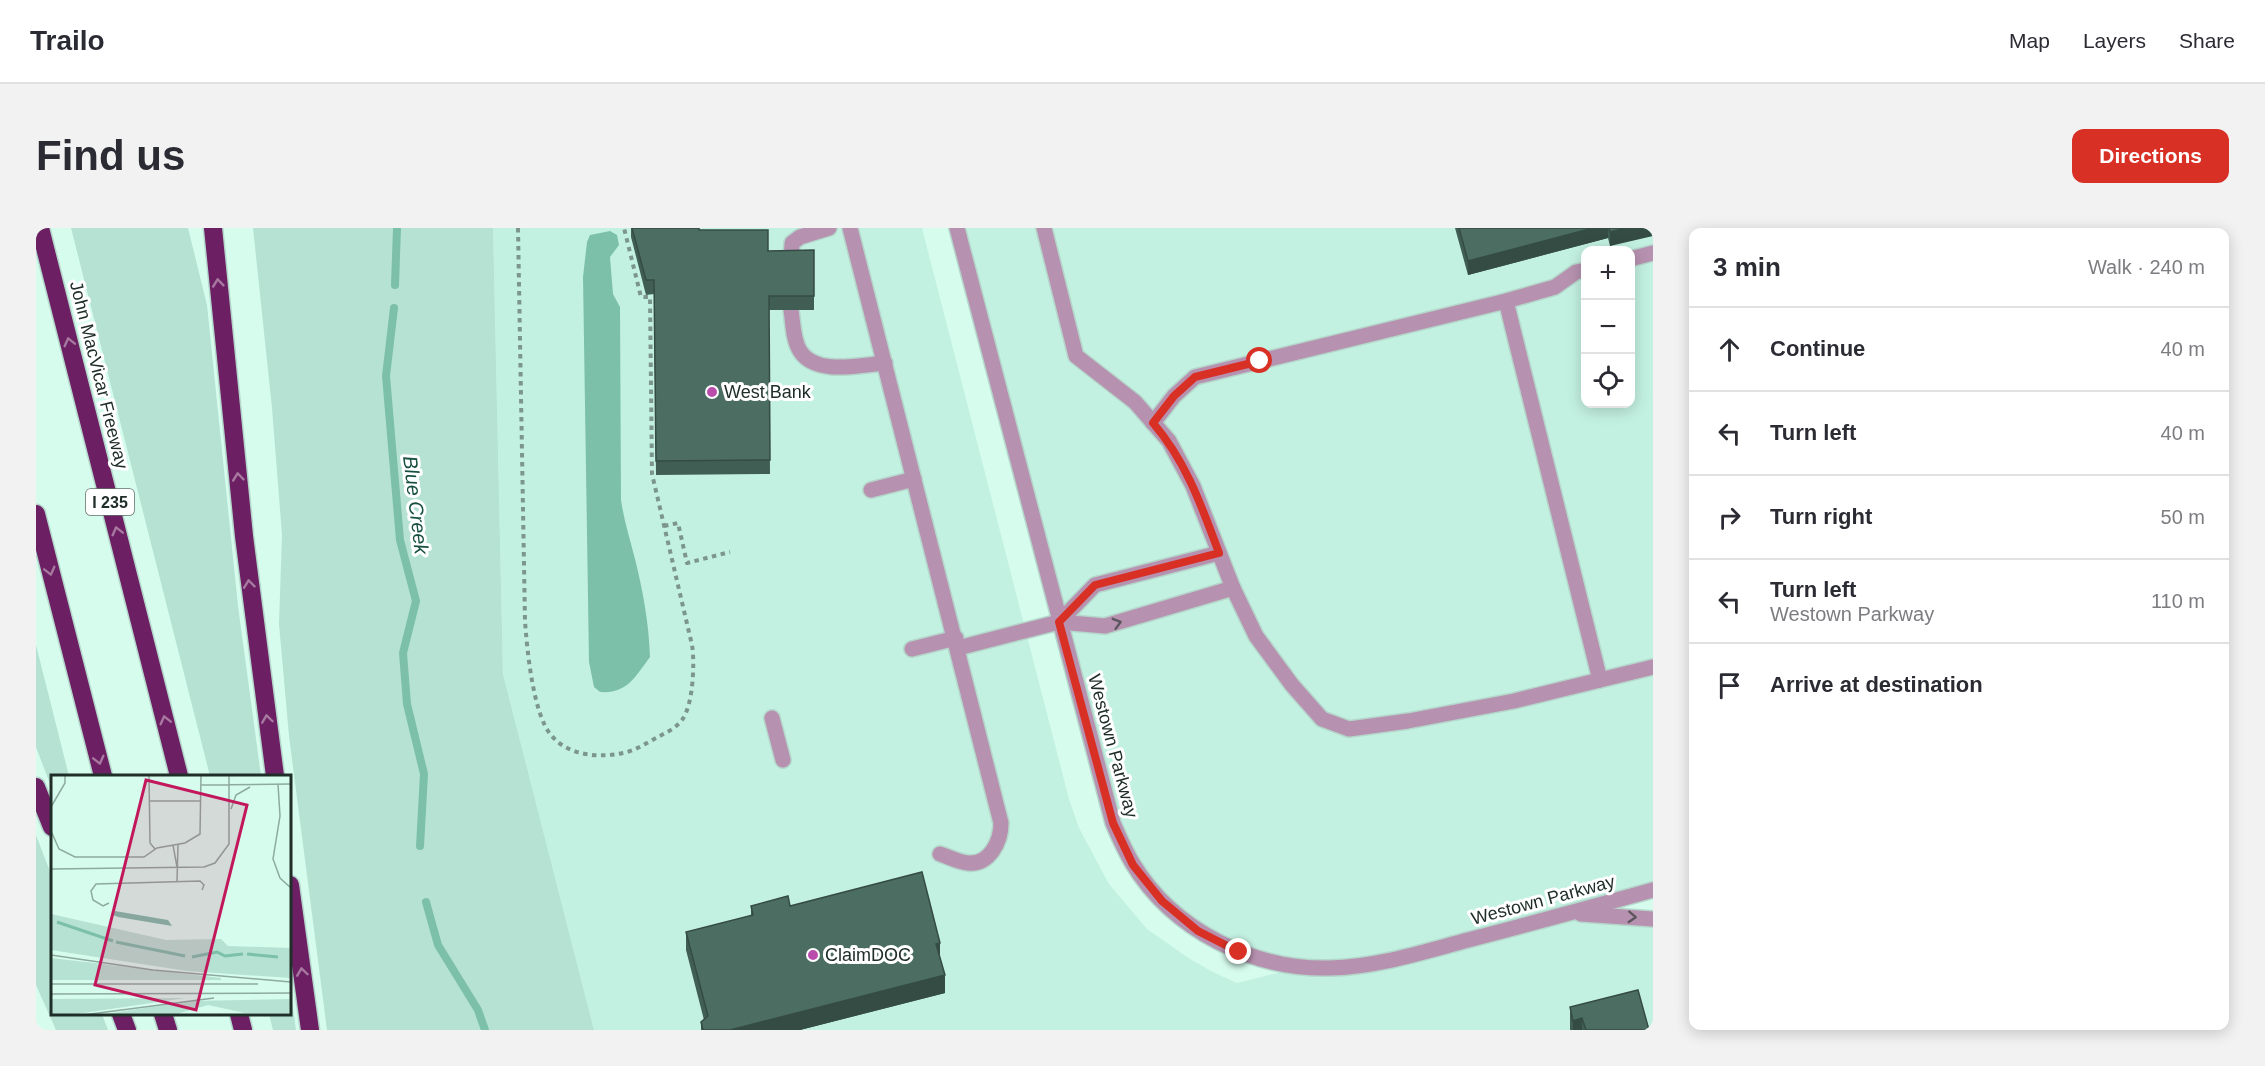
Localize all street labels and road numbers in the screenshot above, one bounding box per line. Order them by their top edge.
street label: John MacVicar Freeway [66,279,132,471]
road number: I 235 [86,489,134,515]
street label: Westown Parkway [1084,672,1142,820]
street label: Westown Parkway [1469,871,1617,929]

